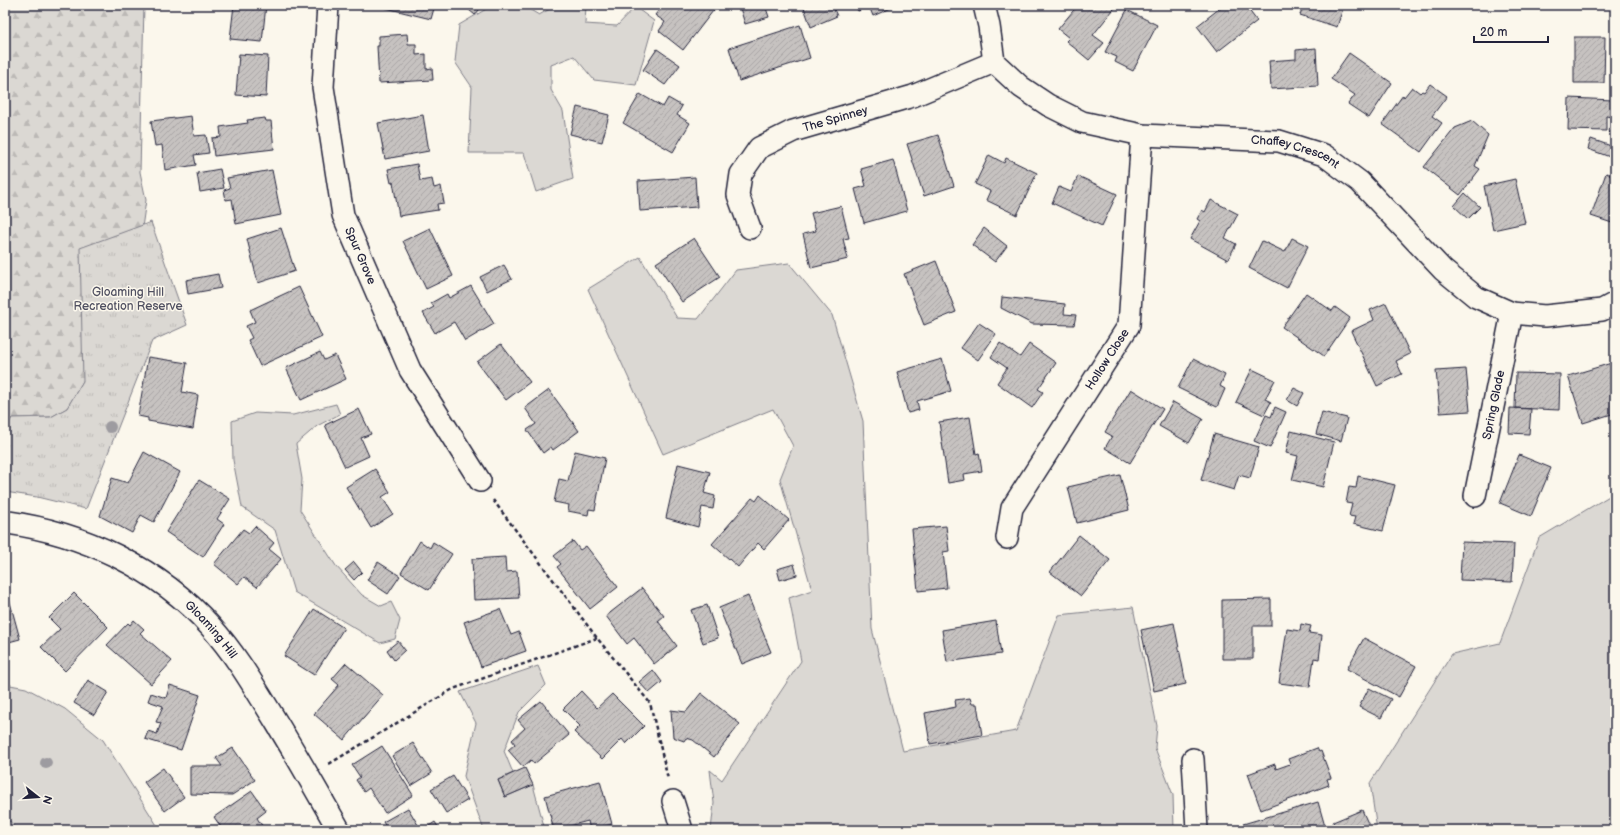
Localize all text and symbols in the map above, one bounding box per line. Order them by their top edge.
scale bar [1474,18,1548,44]
text: 20 m [1480,25,1507,40]
street label: The Spinney [801,102,870,136]
street label: Chaffey Crescent [1251,133,1342,172]
street label: Spur Grove [341,225,379,287]
park label: Gloaming Hill Recreation Reserve [73,285,183,314]
street label: Hollow Close [1082,326,1133,393]
street label: Spring Glade [1480,369,1508,441]
street label: Gloaming Hill [182,598,240,661]
north arrow [18,777,58,817]
text: N [40,794,55,806]

